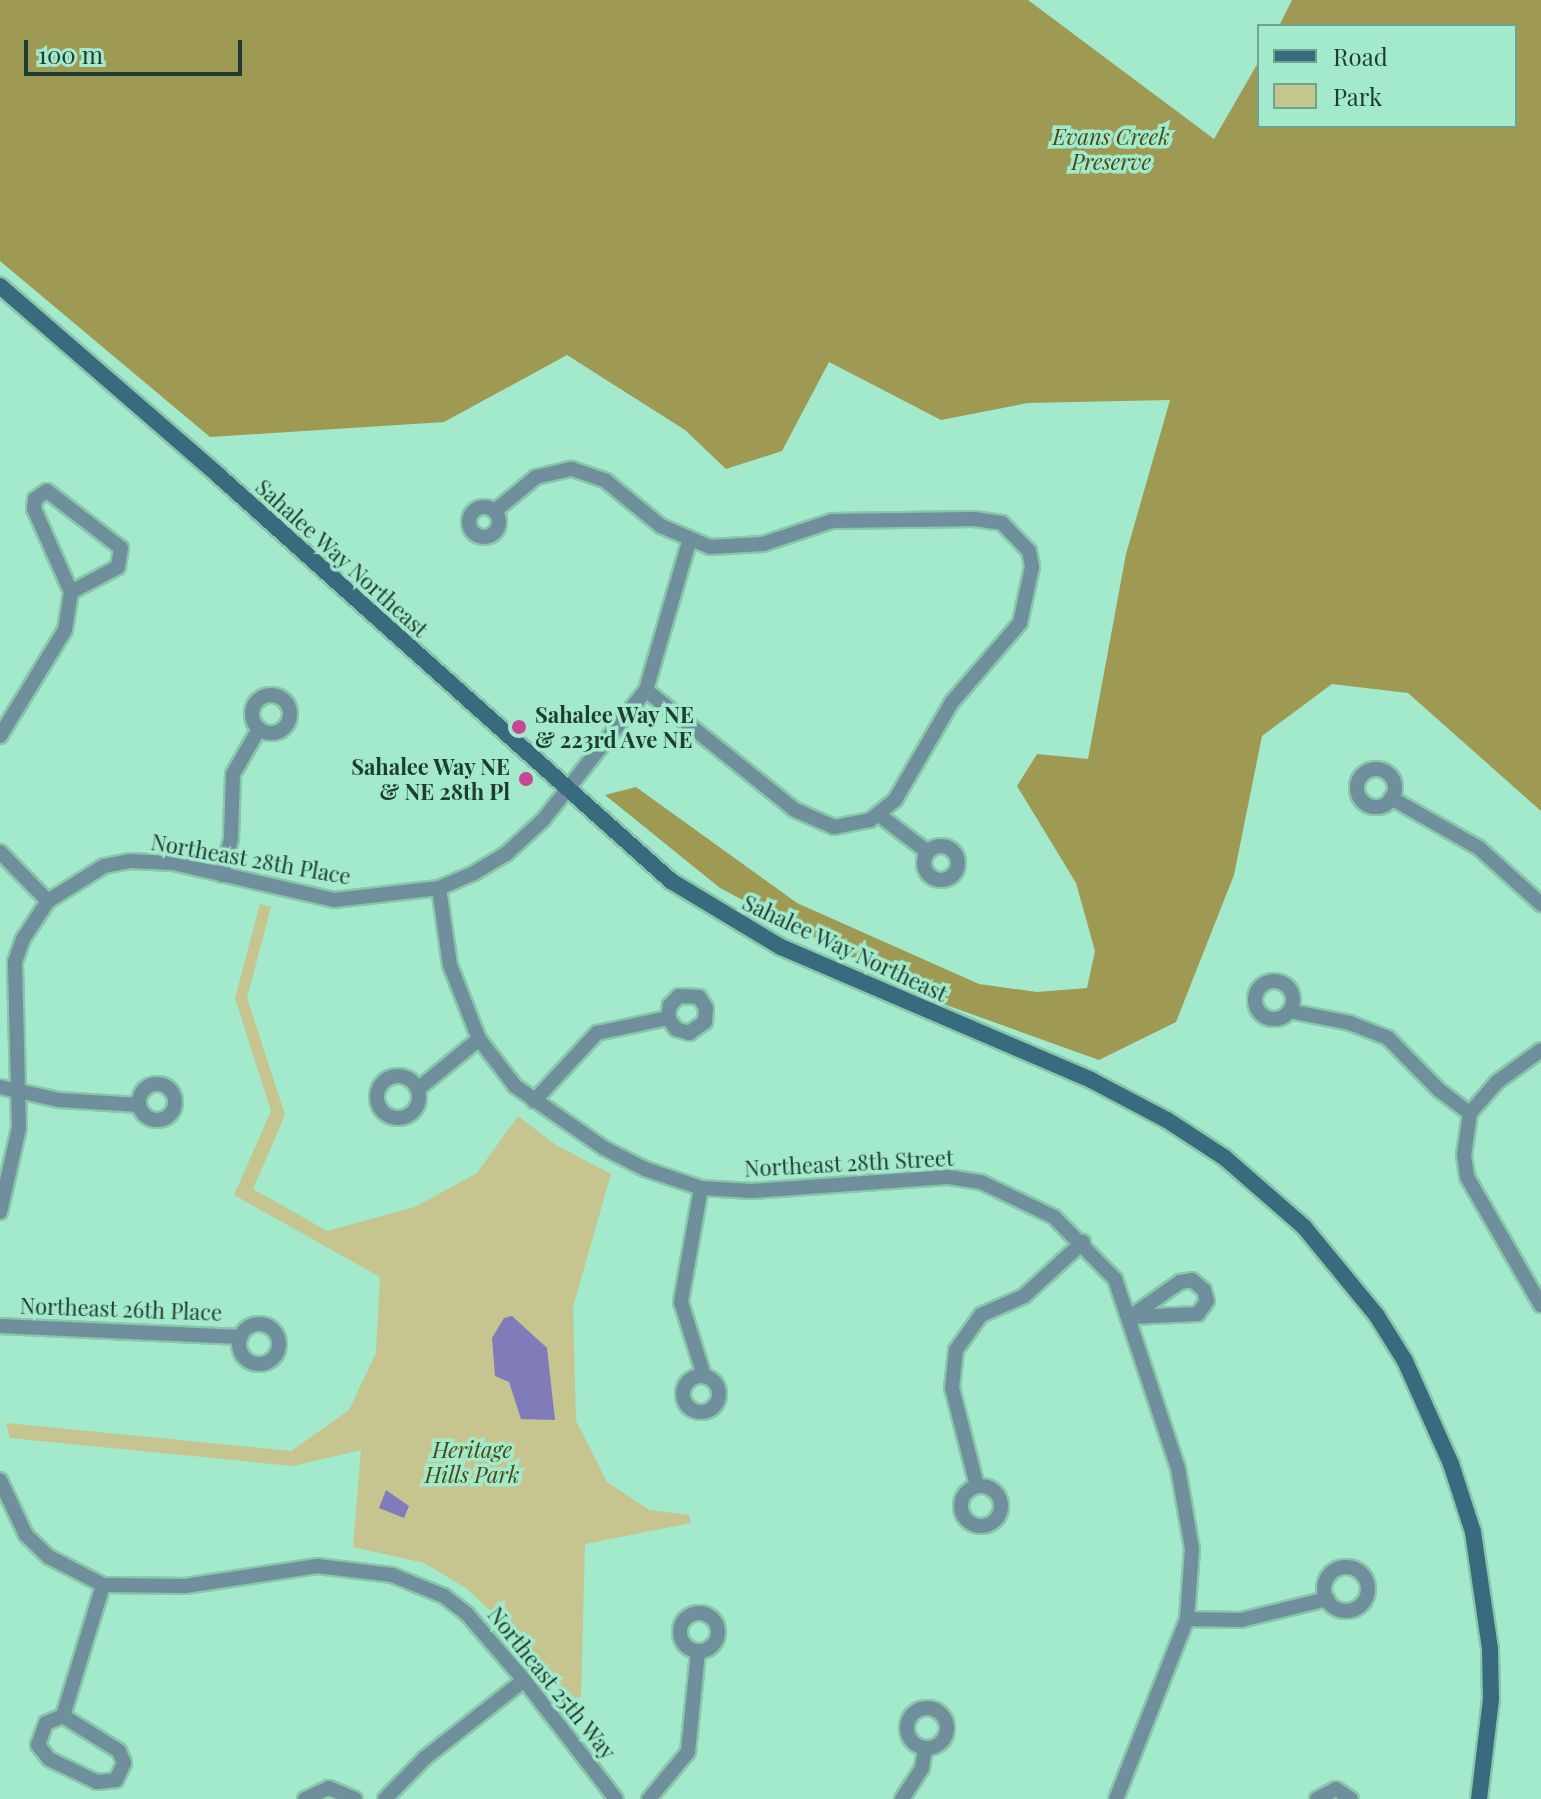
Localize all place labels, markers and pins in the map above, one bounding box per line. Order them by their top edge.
place label: Sahalee Way NE & 223rd Ave NE [535,701,695,752]
marker: Sahalee Way NE & 223rd Ave NE [510,718,528,736]
place label: Sahalee Way NE & NE 28th Pl [350,753,510,804]
marker: Sahalee Way NE & NE 28th Pl [517,770,535,788]

